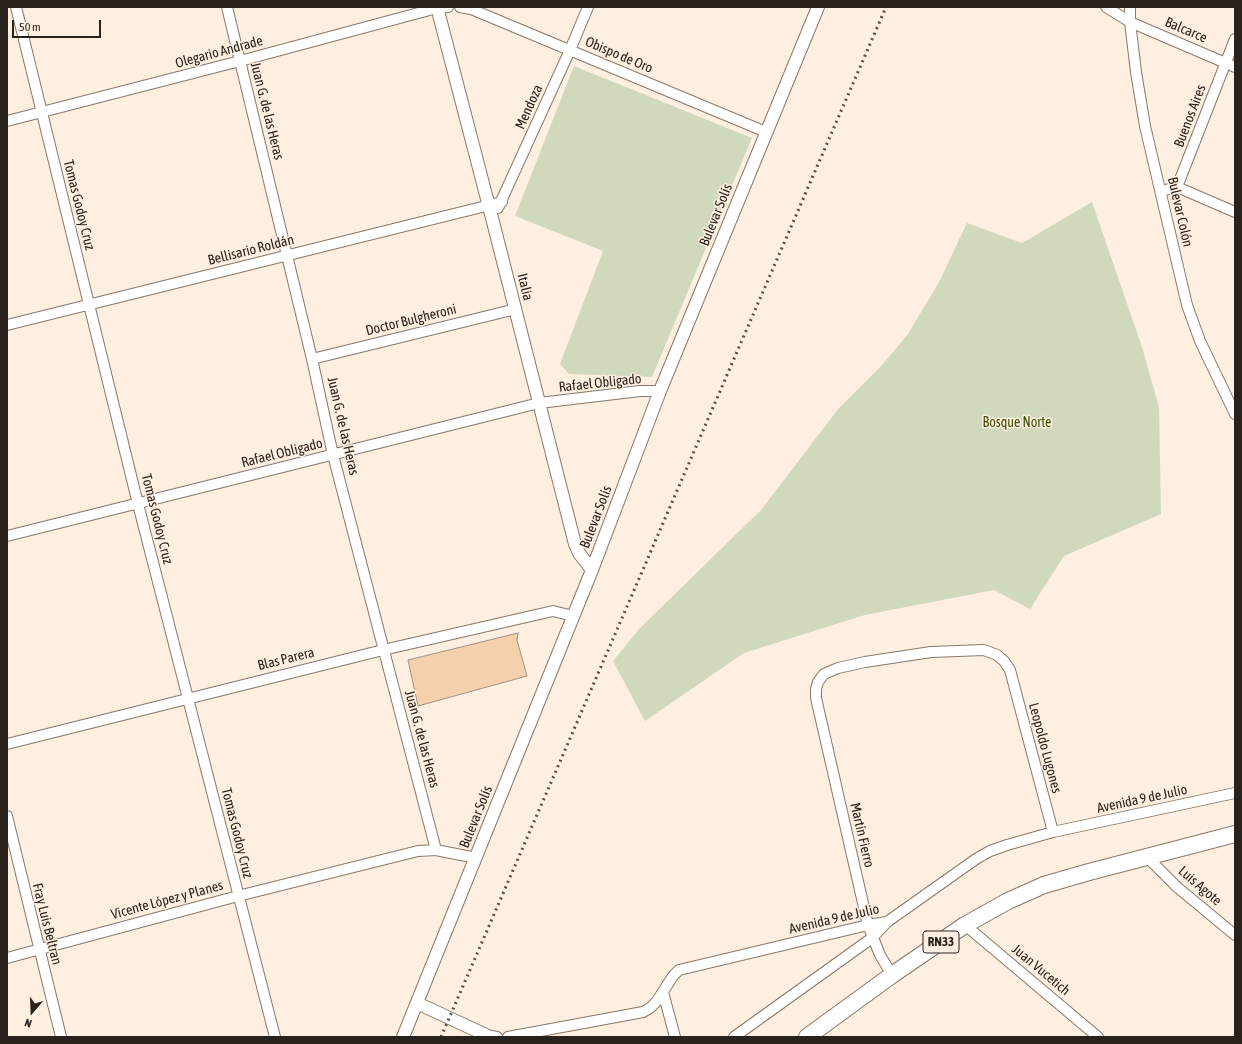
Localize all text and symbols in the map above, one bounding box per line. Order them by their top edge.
scale bar [14,12,103,38]
street label: Balcarce [1162,14,1210,46]
text: 50 m [19,20,41,34]
street label: Olegario Andrade [173,32,265,72]
street label: Obispo de Oro [583,33,655,77]
street label: Juan G. de las Heras [247,60,287,162]
street label: Mendoza [512,82,546,132]
street label: Buenos Aires [1170,82,1210,150]
street label: Tomas Godoy Cruz [60,158,98,252]
street label: Bulevar Colón [1164,175,1196,249]
street label: Bulevar Solís [696,181,736,249]
street label: Bellisario Roldán [206,231,296,269]
street label: Italia [514,272,536,302]
street label: Doctor Bulgheroni [364,301,458,339]
street label: Rafael Obligado [558,370,642,396]
street label: Juan G. de las Heras [324,375,362,477]
park label: Bosque Norte [983,415,1051,431]
street label: Rafael Obligado [240,435,324,471]
street label: Tomas Godoy Cruz [138,472,176,566]
street label: Bulevar Solís [576,483,616,551]
street label: Blas Parera [256,644,316,674]
street label: Juan G. de las Heras [401,688,443,790]
street label: Leopoldo Lugones [1025,701,1065,795]
street label: Avenida 9 de Julio [1095,781,1189,817]
street label: Bulevar Solís [456,783,496,851]
street label: Tomas Godoy Cruz [218,786,256,880]
street label: Martín Fierro [846,801,878,869]
street label: Luis Agote [1175,863,1225,909]
street label: Vicente López y Planes [109,877,225,923]
street label: Fray Luis Beltran [29,881,65,967]
street label: Avenida 9 de Julio [787,900,881,938]
road number: RN33 [923,931,959,953]
street label: Juan Vucetich [1009,941,1073,999]
north arrow [12,992,52,1032]
text: N [23,1017,33,1030]

